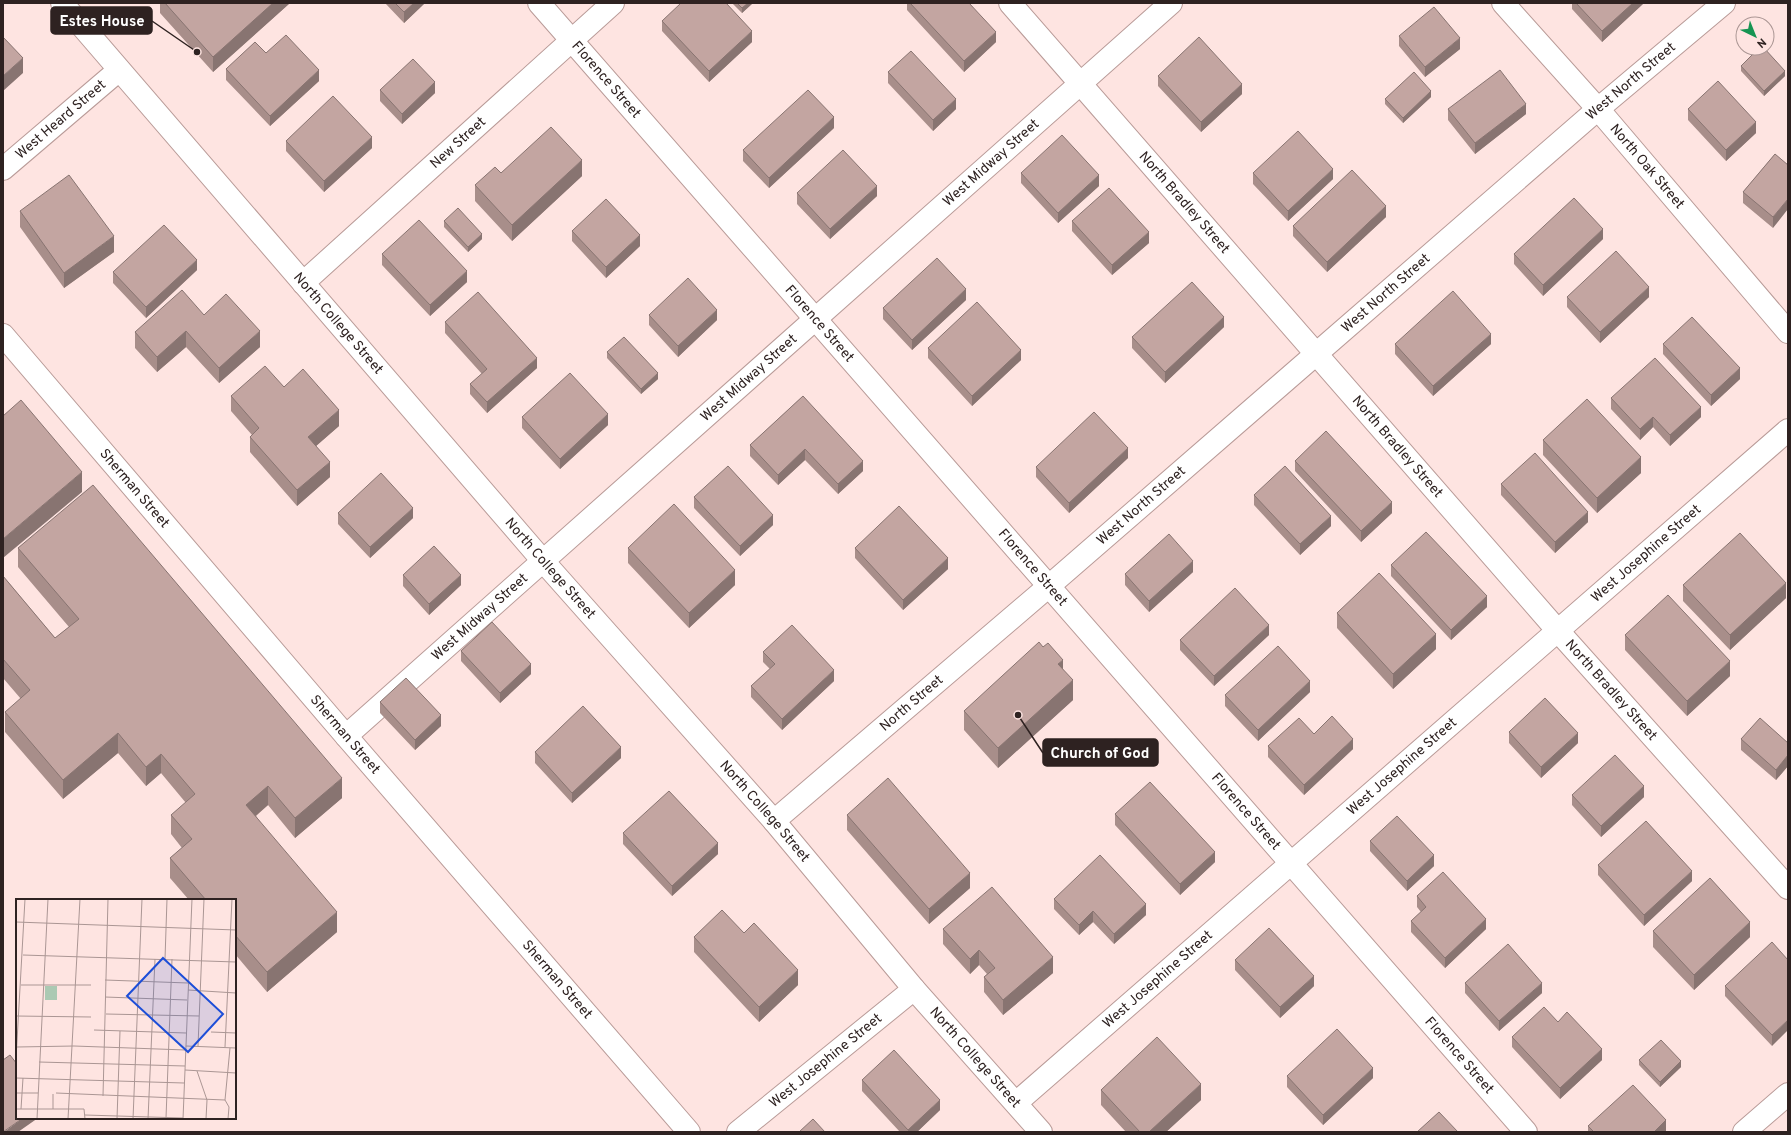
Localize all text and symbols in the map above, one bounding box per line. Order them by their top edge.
callout: Estes House [51,7,152,34]
text: Estes House [59,13,145,32]
north arrow [1735,16,1775,56]
text: N [1753,35,1769,50]
street label: Florence Street [568,38,644,122]
street label: West North Street [1583,39,1679,124]
street label: West Heard Street [12,76,110,163]
street label: New Street [427,113,489,172]
street label: West Midway Street [939,116,1043,210]
street label: North Oak Street [1606,121,1688,213]
street label: North Bradley Street [1135,148,1233,257]
street label: West North Street [1338,250,1434,336]
street label: North College Street [290,269,387,378]
street label: Florence Street [781,282,858,366]
street label: West Midway Street [697,331,801,425]
street label: North Bradley Street [1348,392,1446,501]
street label: Sherman Street [96,445,173,532]
street label: West North Street [1093,463,1189,549]
street label: West Josephine Street [1588,501,1705,606]
street label: North College Street [501,514,599,623]
street label: Florence Street [994,526,1071,610]
street label: West Midway Street [428,570,531,664]
street label: North Bradley Street [1561,636,1661,744]
street label: North Street [876,672,947,735]
street label: Sherman Street [306,692,384,778]
street label: West Josephine Street [1343,714,1460,819]
callout: Church of God [1043,739,1158,766]
text: Church of God [1051,745,1149,764]
street label: North College Street [716,757,813,866]
street label: Florence Street [1208,770,1284,854]
inset map [16,899,236,1119]
street label: West Josephine Street [1099,927,1216,1032]
street label: Sherman Street [518,937,596,1023]
street label: North College Street [926,1004,1024,1111]
street label: West Josephine Street [766,1010,886,1112]
street label: Florence Street [1421,1013,1497,1098]

